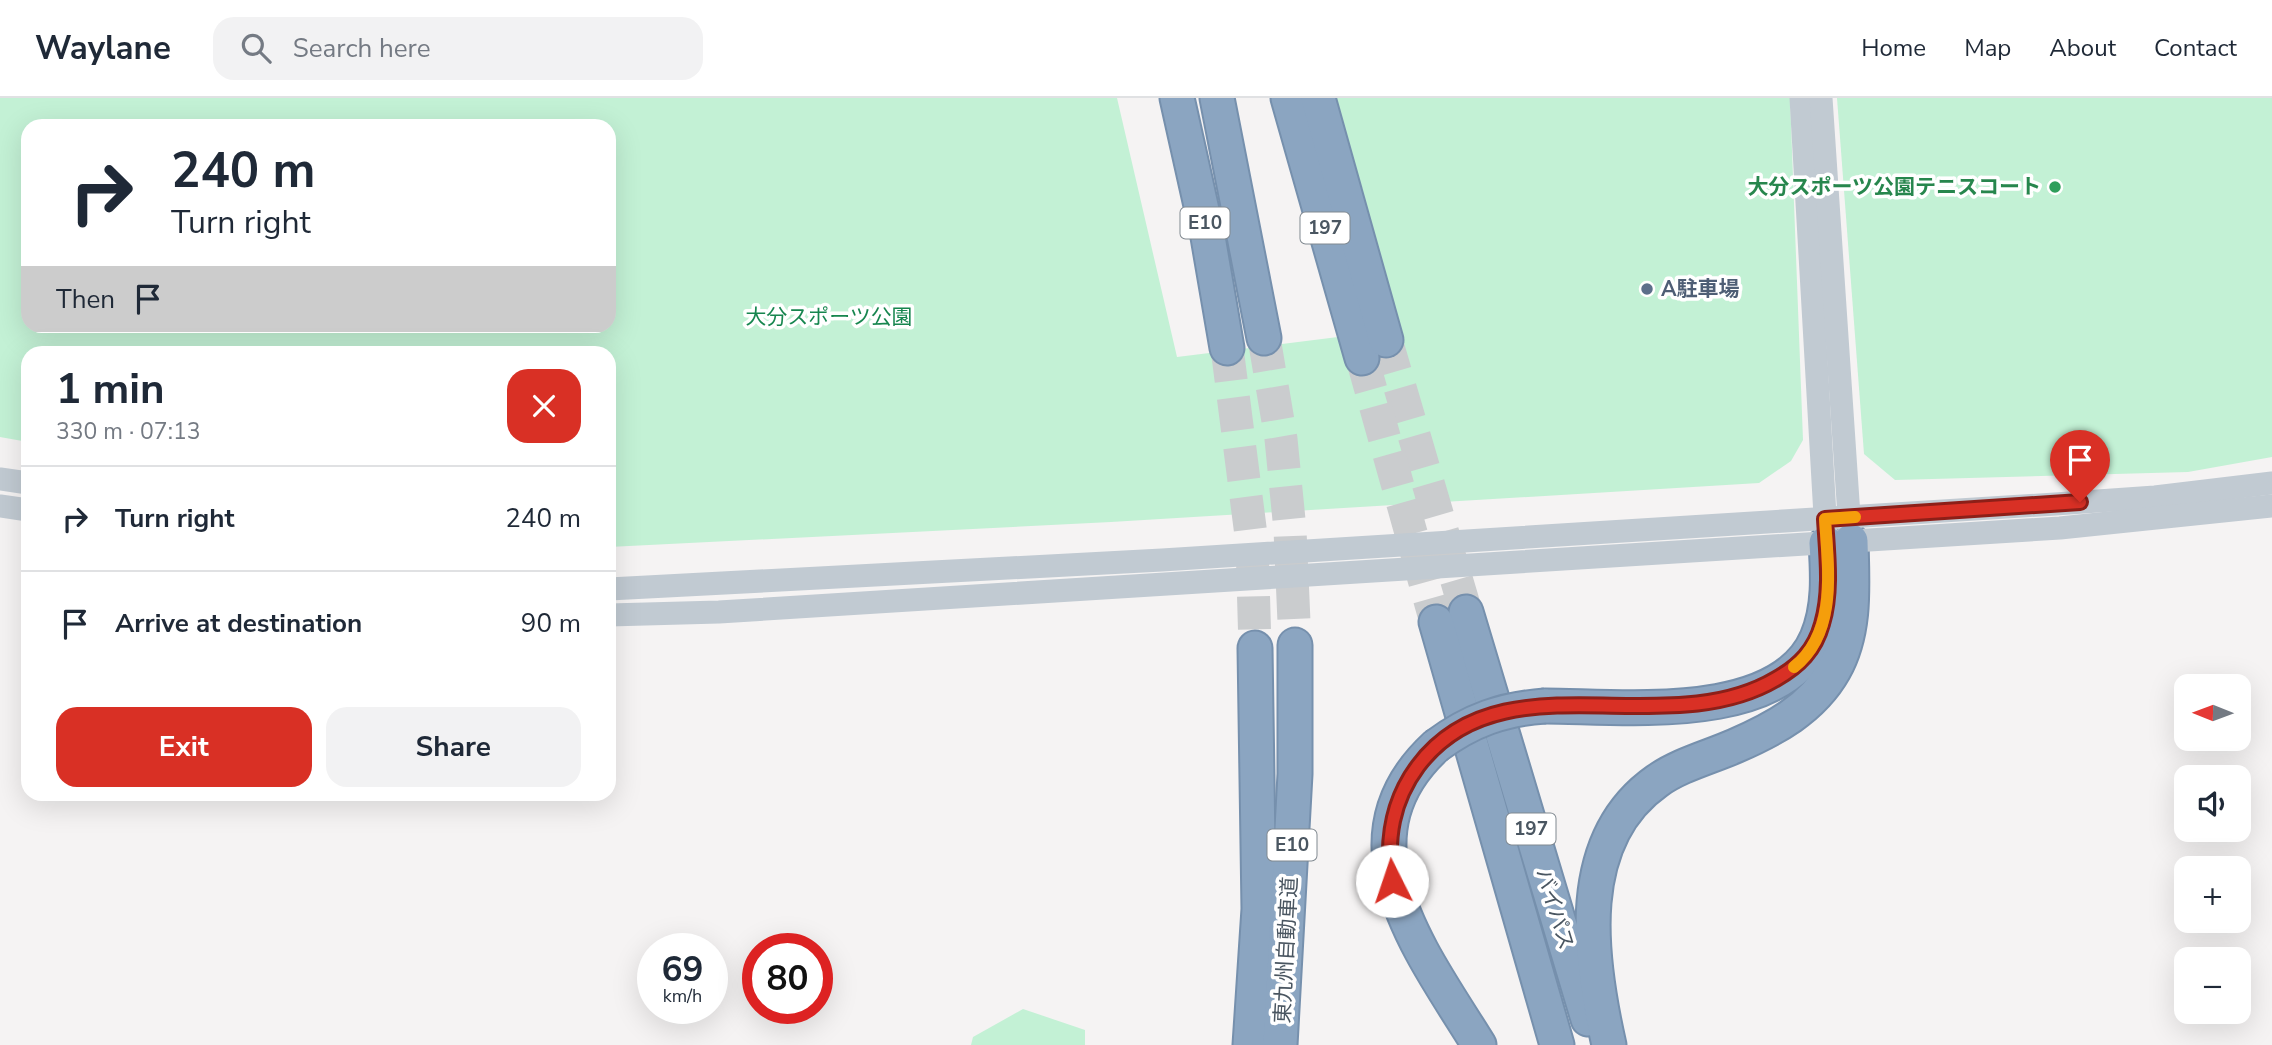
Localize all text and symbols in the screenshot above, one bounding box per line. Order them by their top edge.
search box [213,17,703,80]
text: Waylane [35,26,171,71]
icon: search [237,29,275,67]
text: Search here [293,31,431,66]
text: Home [1861,32,1926,64]
text: Map [1964,32,2011,64]
text: About [2049,32,2116,64]
text: Contact [2154,32,2237,64]
text: 240 m [171,137,315,204]
icon: right [56,147,147,238]
place label: 大分スポーツ公園テニスコート [1747,173,2041,201]
marker: 大分スポーツ公園テニスコート [2047,179,2063,195]
text: Turn right [171,201,311,244]
road number: E10 [1180,208,1230,238]
road number: 197 [1300,212,1350,244]
place label: A駐車場 [1661,275,1740,303]
icon: arrive [129,280,167,318]
marker: A駐車場 [1639,281,1655,297]
text: Then [56,282,115,317]
park label: 大分スポーツ公園 [745,303,913,331]
text: 1 min [56,361,165,418]
button: close [507,369,581,443]
text: 330 m · 07:13 [56,416,201,447]
pin [2050,430,2110,502]
icon: arrive [2061,441,2099,479]
icon: right [56,500,94,538]
text: Turn right [115,501,234,536]
text: 240 m [505,501,581,536]
icon: arrive [56,605,94,643]
text: Arrive at destination [115,606,362,641]
text: 90 m [521,606,581,641]
north arrow [2174,674,2250,751]
map controls [2174,674,2251,1024]
button: Exit [56,707,312,787]
button: Share [326,707,581,787]
button: sound [2174,765,2251,842]
road number: 197 [1506,814,1556,844]
road number: E10 [1268,830,1316,860]
position arrow [1355,844,1429,918]
button: + [2174,856,2251,933]
street label: バイパス [1529,865,1581,953]
street label: 東九州自動車道 [1268,876,1304,1024]
speed limit sign: 80 [742,933,833,1024]
text: 69 [661,946,704,993]
button: − [2174,947,2251,1024]
text: km/h [663,984,702,1008]

